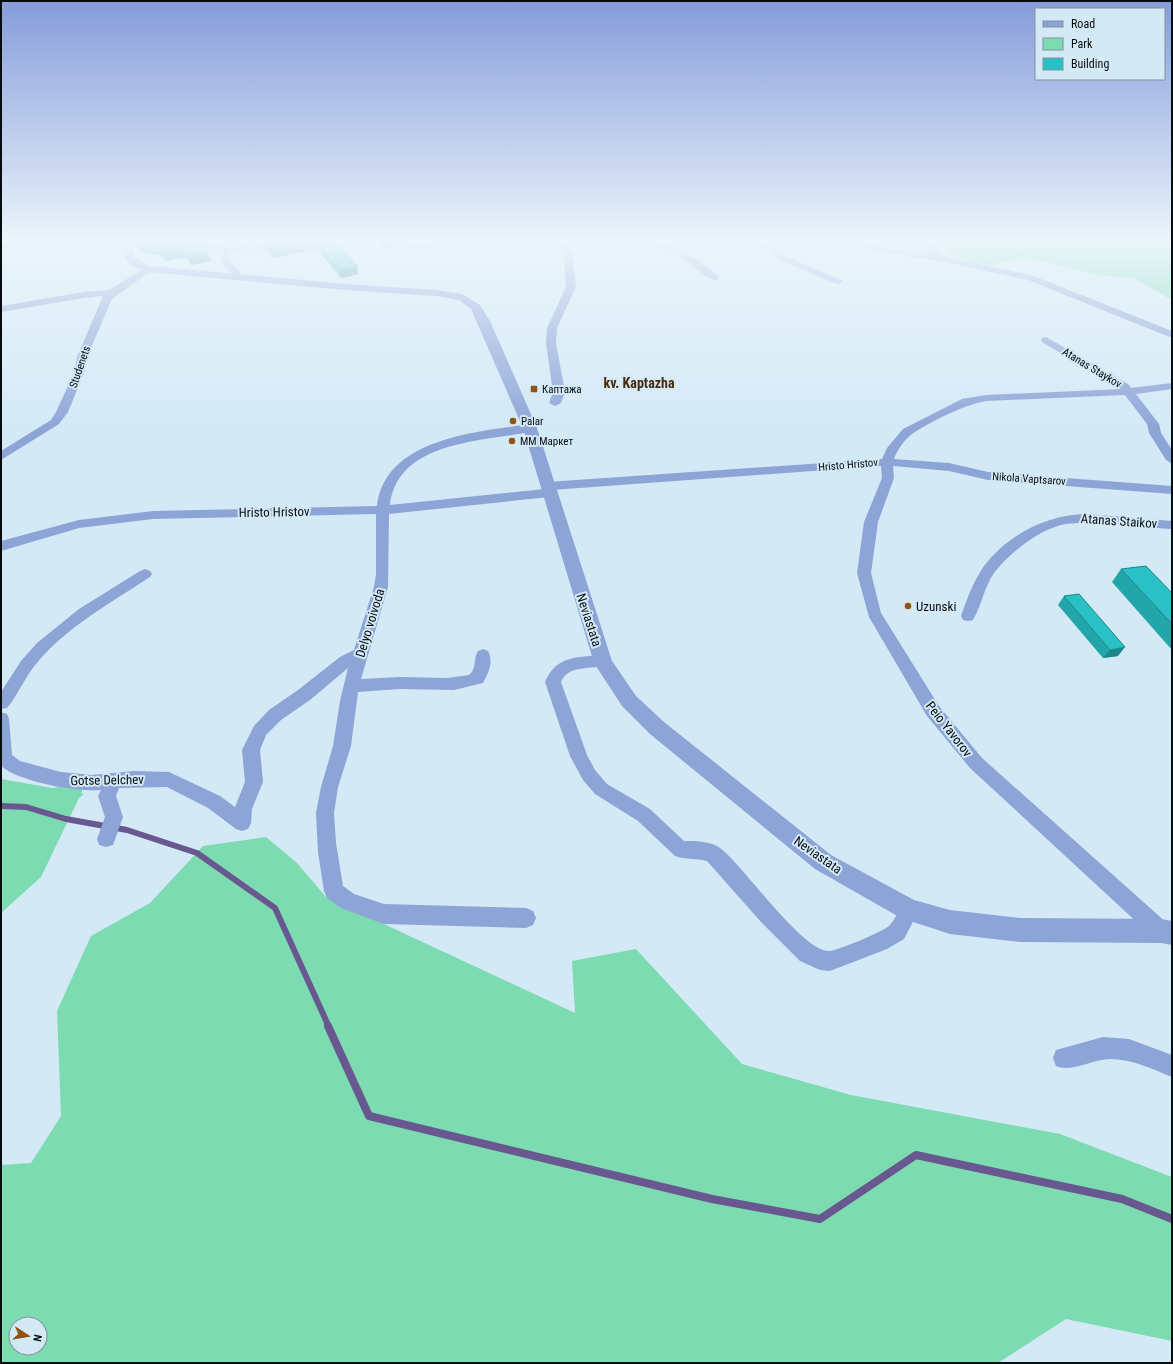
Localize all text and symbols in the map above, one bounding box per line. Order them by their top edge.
legend [1035,8,1165,80]
text: Road [1071,17,1095,31]
text: Park [1071,37,1093,51]
text: Building [1071,57,1109,71]
street label: Studenets [67,344,93,390]
street label: Atanas Staykov [1060,345,1124,391]
district label: kv. Kaptazha [603,375,675,391]
place label: Каптажа [542,383,581,396]
marker: Каптажа [529,384,539,394]
place label: Palar [521,415,544,428]
marker: Palar [508,416,518,426]
place label: ММ Маркет [520,435,573,448]
marker: ММ Маркет [507,436,517,446]
street label: Hristo Hristov [818,456,879,474]
street label: Nikola Vaptsarov [992,470,1066,488]
street label: Hristo Hristov [238,504,310,520]
street label: Atanas Staikov [1080,511,1158,531]
street label: Delyo voivoda [352,587,388,659]
street label: Neviastata [573,592,605,648]
place label: Uzunski [916,599,956,614]
marker: Uzunski [903,601,913,611]
street label: Peio Yavorov [923,698,976,760]
street label: Gotse Delchev [70,772,144,788]
street label: Neviastata [791,833,845,877]
north arrow [8,1316,48,1356]
text: N [30,1333,44,1343]

